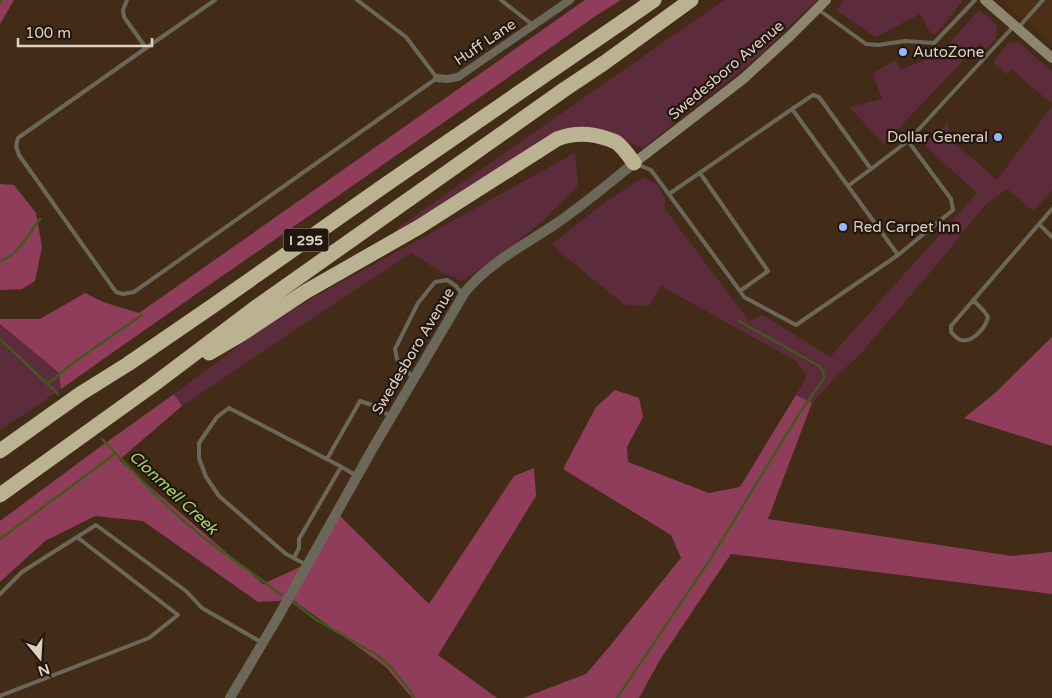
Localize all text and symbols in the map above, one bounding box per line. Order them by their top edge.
scale bar [18,15,151,47]
street label: Huff Lane [451,15,519,69]
street label: Swedesboro Avenue [665,17,787,123]
text: 100 m [25,24,71,42]
place label: AutoZone [913,43,984,61]
marker: AutoZone [897,46,909,58]
place label: Dollar General [887,128,988,146]
marker: Dollar General [992,131,1004,143]
place label: Red Carpet Inn [853,218,960,236]
marker: Red Carpet Inn [837,221,849,233]
road number: I 295 [284,228,328,252]
street label: Swedesboro Avenue [368,284,458,418]
water label: Clonmell Creek [125,446,223,540]
north arrow [15,633,65,683]
text: N [36,660,52,680]

